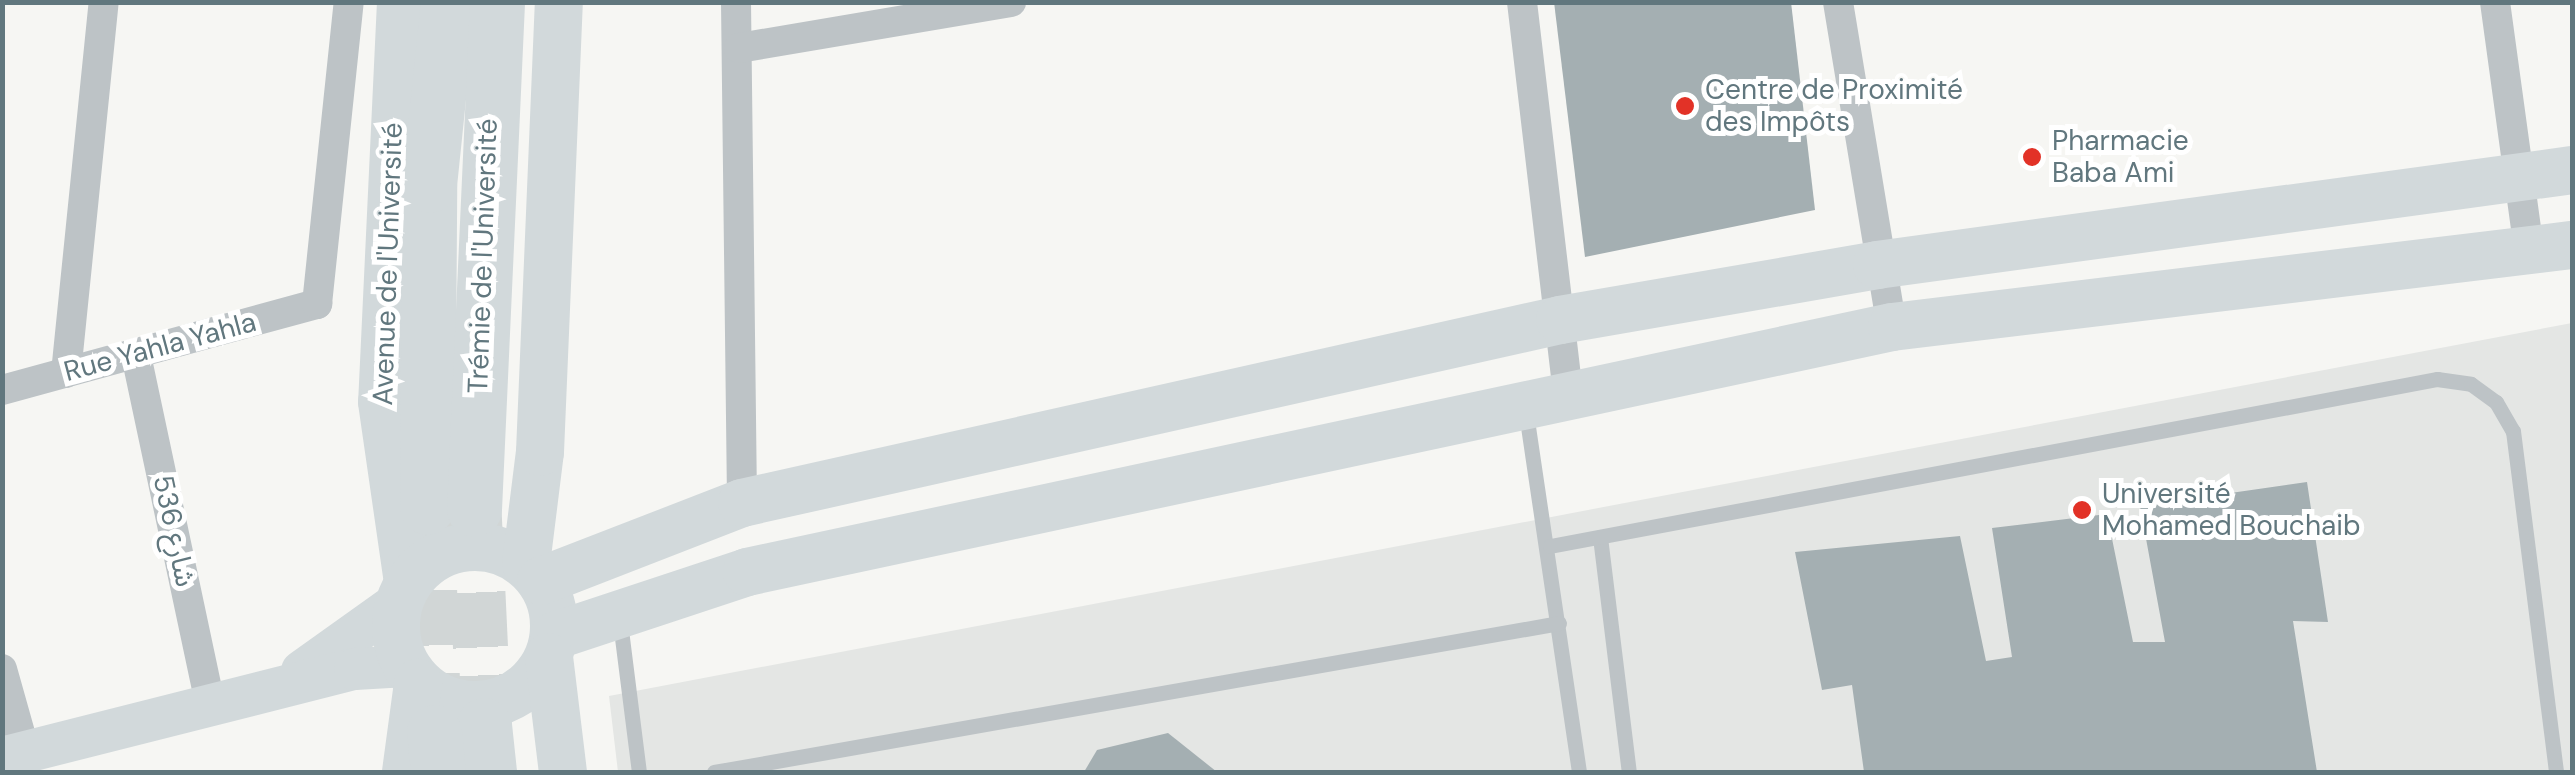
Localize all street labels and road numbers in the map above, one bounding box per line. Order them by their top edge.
street label: Trémie de l'Université [461,118,505,394]
street label: Avenue de l'Université [366,122,410,406]
street label: Rue Yahla Yahla [60,305,260,389]
street label: شارع 536 [146,472,202,590]

